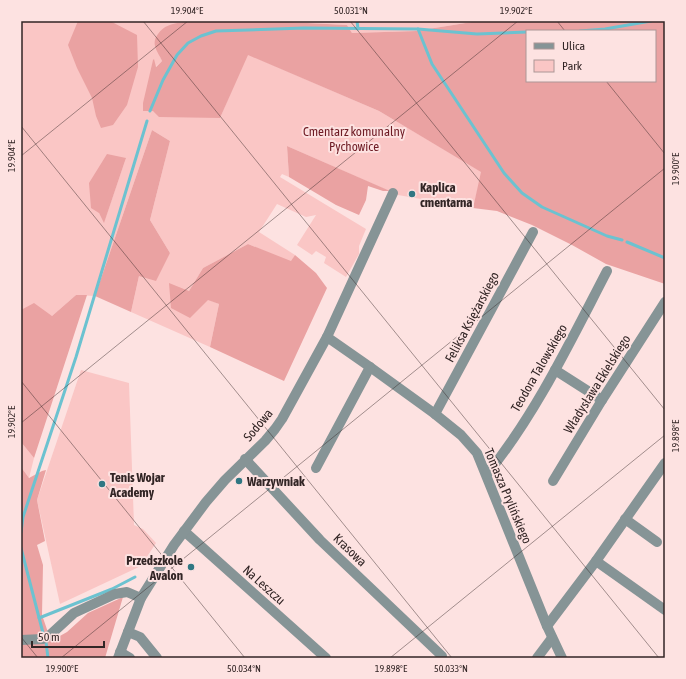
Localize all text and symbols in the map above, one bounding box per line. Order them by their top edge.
text: 19.904°E [171,5,204,16]
text: 50.031°N [334,5,368,16]
text: 19.902°E [500,5,533,16]
legend [526,30,656,82]
text: Ulica [562,39,585,53]
text: Park [562,59,583,73]
park label: Cmentarz komunalny Pychowice [303,124,406,154]
text: 19.904°E [6,139,17,172]
text: 19.900°E [670,152,681,185]
place label: Kaplica cmentarna [420,180,472,210]
marker: Kaplica cmentarna [407,189,417,199]
street label: Feliksa Księżarskiego [442,269,502,365]
street label: Teodora Talowskiego [508,322,570,414]
street label: Władysława Ekielskiego [561,332,633,436]
text: 19.902°E [6,405,17,438]
street label: Sodowa [240,406,276,444]
text: 19.898°E [670,419,681,452]
street label: Tomasza Prylińskiego [481,446,535,546]
place label: Tenis Wojar Academy [109,470,166,500]
place label: Warzywniak [246,474,305,489]
marker: Warzywniak [234,476,244,486]
marker: Tenis Wojar Academy [97,479,107,489]
street label: Krasowa [330,531,370,569]
place label: Przedszkole Avalon [126,553,183,583]
marker: Przedszkole Avalon [186,562,196,572]
street label: Na Leszczu [240,562,288,608]
scale bar [32,623,104,649]
text: 50 m [38,630,60,644]
text: 19.900°E [46,663,79,674]
text: 50.034°N [227,663,261,674]
text: 19.898°E [375,663,408,674]
text: 50.033°N [434,663,468,674]

